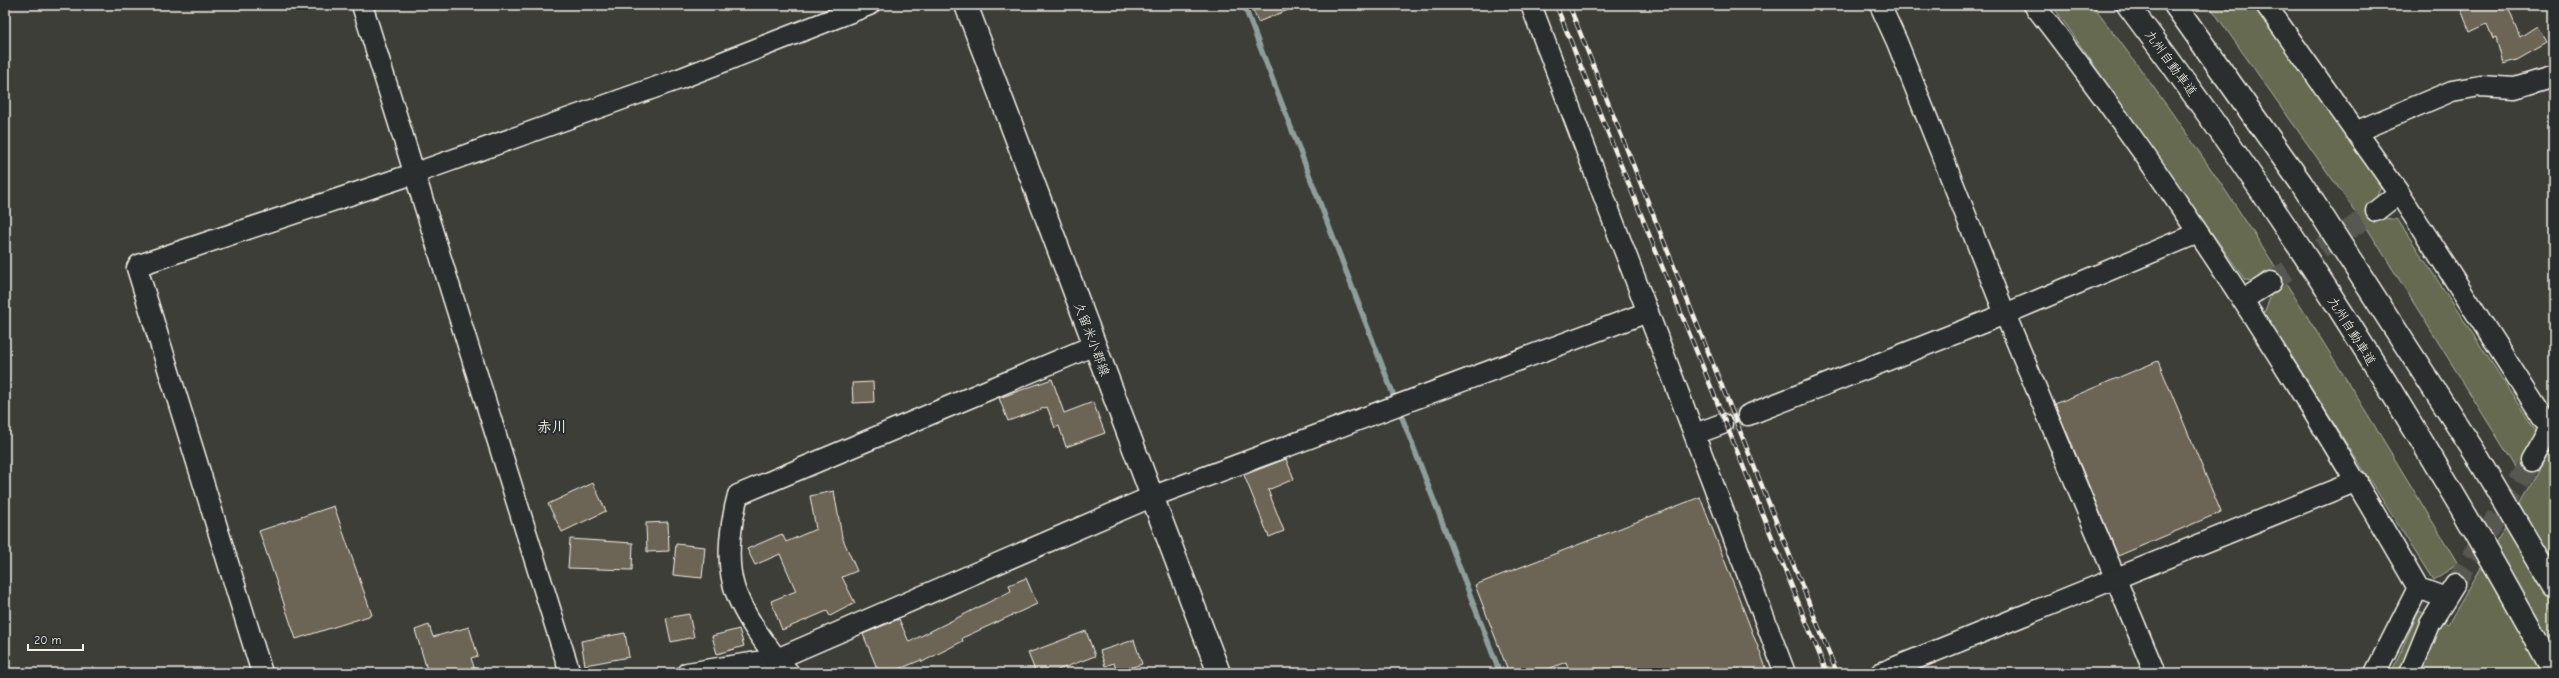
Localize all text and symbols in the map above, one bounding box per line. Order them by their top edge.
street label: 九州自動車道 [2142,27,2200,99]
street label: 九州自動車道 [2325,294,2379,368]
street label: 久留米小郡線 [1071,300,1113,379]
district label: 赤川 [537,418,567,436]
scale bar [28,626,83,652]
text: 20 m [34,633,62,647]

